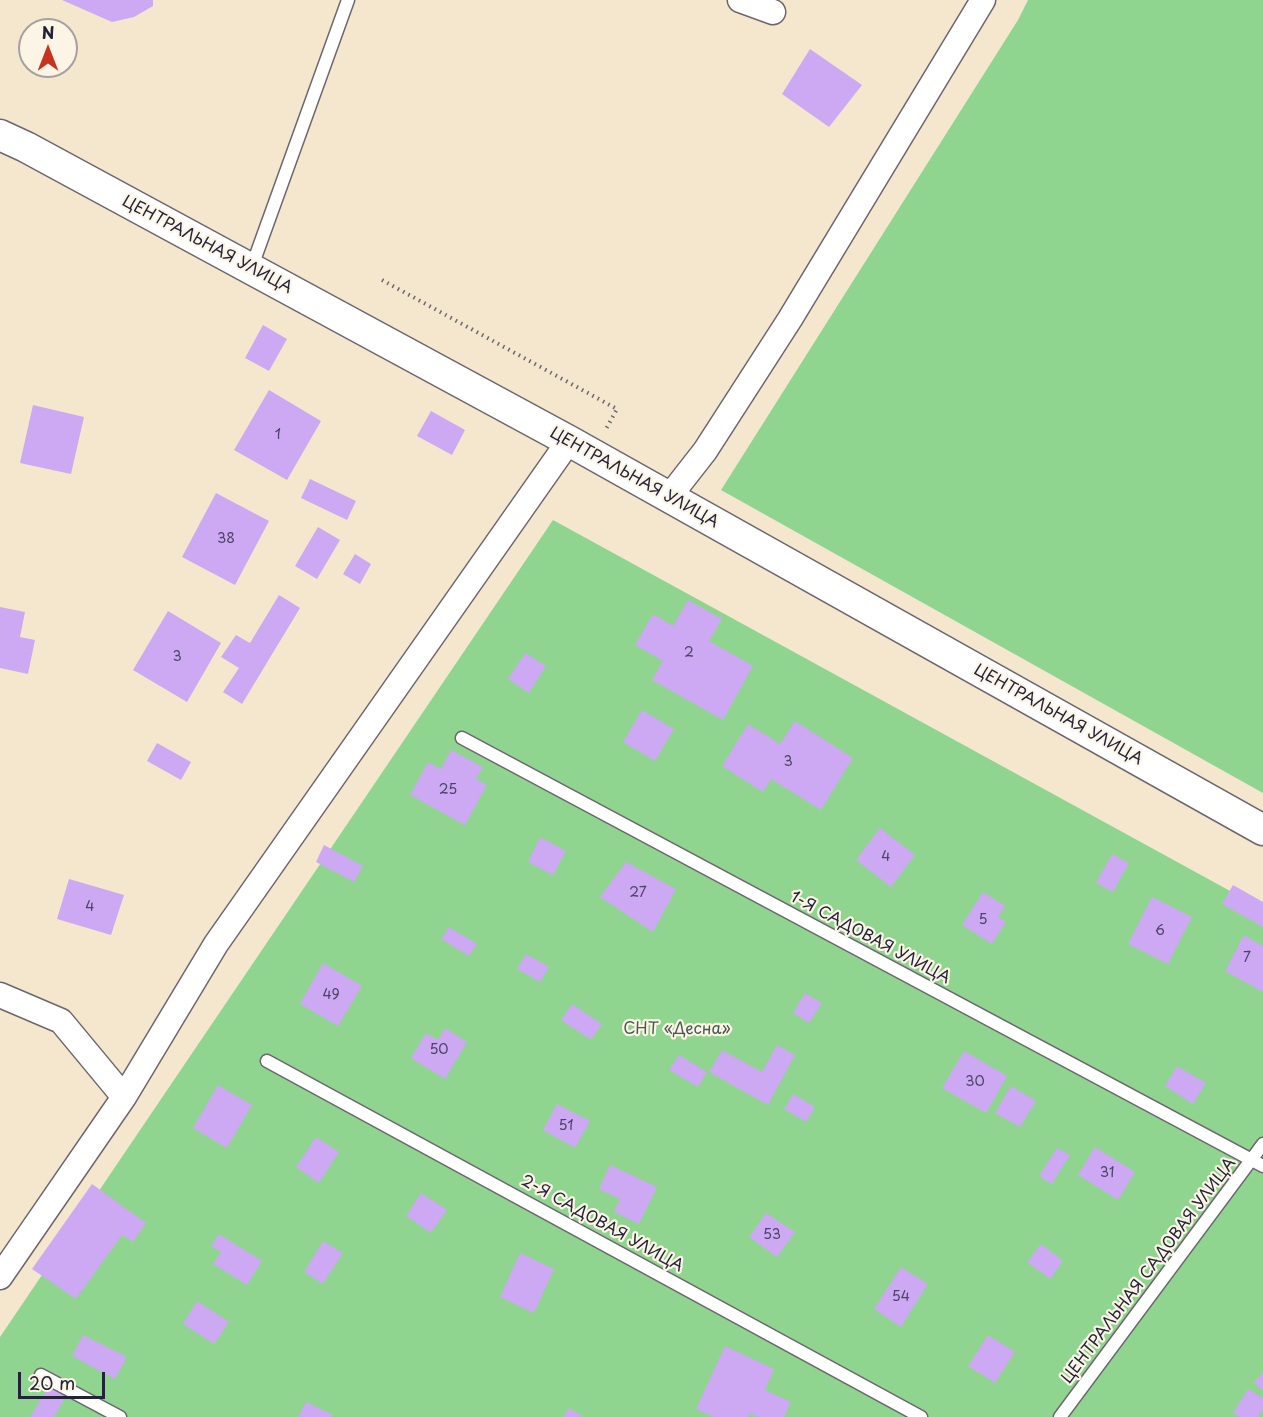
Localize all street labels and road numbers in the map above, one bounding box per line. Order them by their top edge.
street label: ЦЕНТРАЛЬНАЯ УЛИЦА [119,192,295,298]
street label: ЦЕНТРАЛЬНАЯ УЛИЦА [546,424,722,532]
street label: ЦЕНТРАЛЬНАЯ УЛИЦА [970,661,1146,769]
street label: 1-Я САДОВАЯ УЛИЦА [787,888,953,988]
street label: ЦЕНТРАЛЬНАЯ САДОВАЯ УЛИЦА [1058,1154,1240,1388]
street label: 2-Я САДОВАЯ УЛИЦА [518,1171,686,1277]

